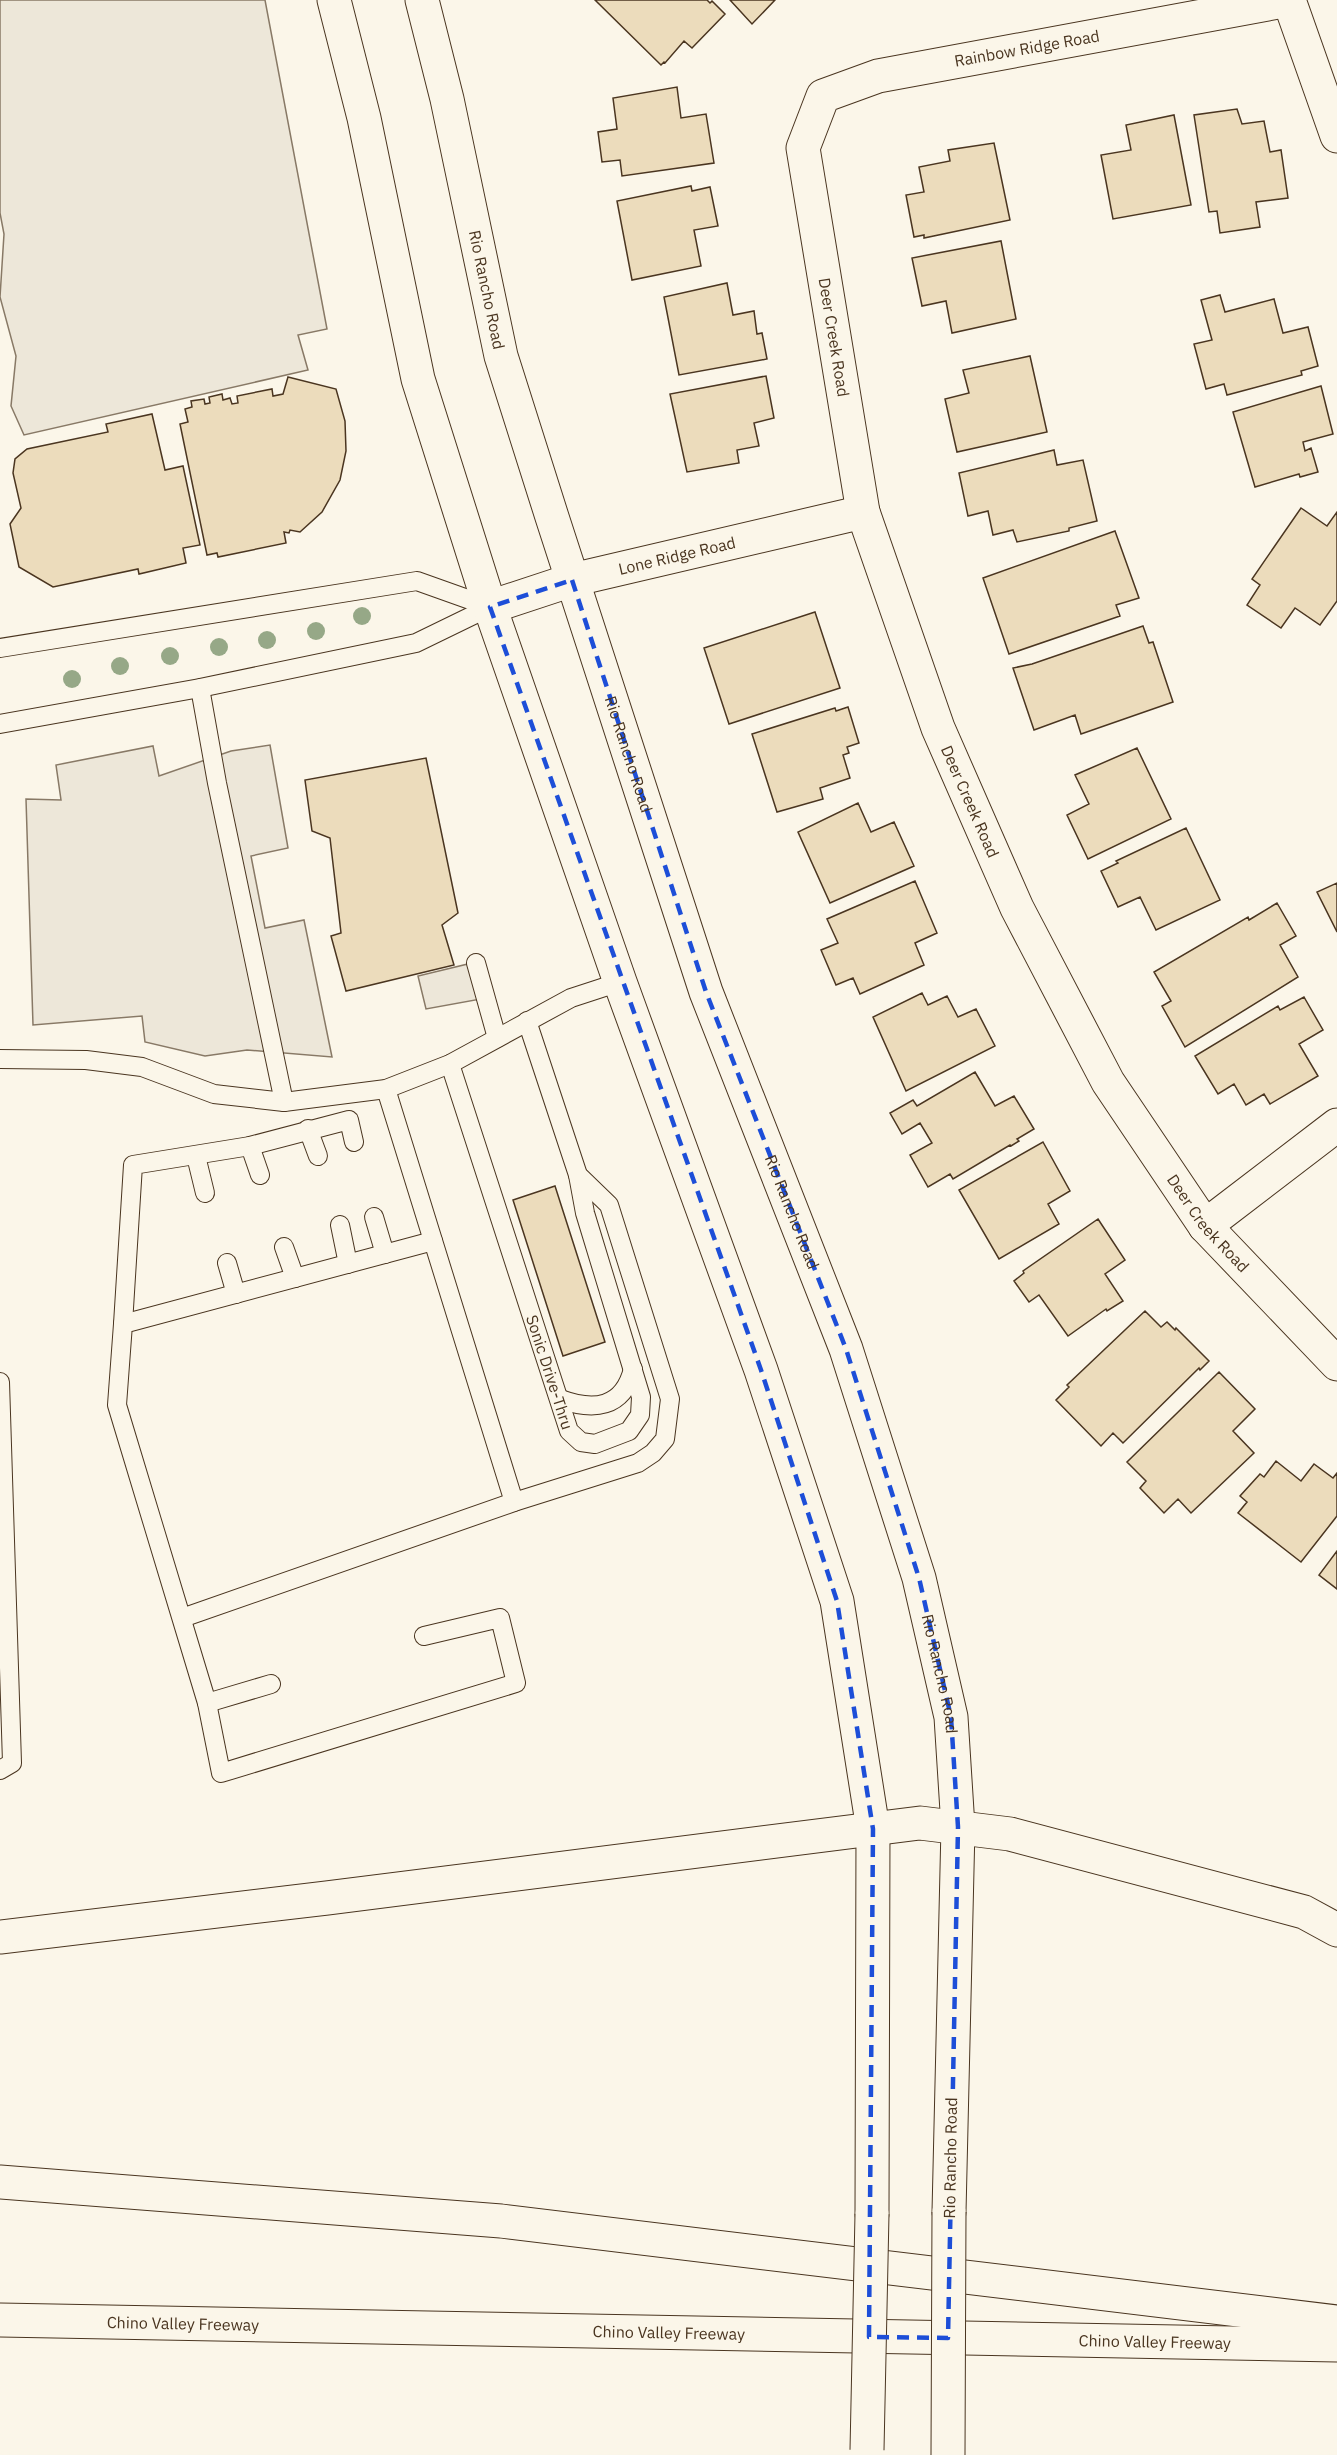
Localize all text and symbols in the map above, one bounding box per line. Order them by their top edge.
street label: Rainbow Ridge Road [953,25,1101,71]
street label: Rio Rancho Road [465,228,509,351]
street label: Deer Creek Road [815,276,854,398]
street label: Lone Ridge Road [616,532,737,579]
street label: Rio Rancho Road [601,693,657,815]
street label: Deer Creek Road [937,742,1004,861]
street label: Rio Rancho Road [761,1152,824,1272]
street label: Deer Creek Road [1163,1170,1254,1276]
street label: Sonic Drive-Thru [522,1312,578,1432]
street label: Rio Rancho Road [918,1612,962,1734]
street label: Rio Rancho Road [939,2097,961,2219]
street label: Chino Valley Freeway [107,2312,259,2335]
street label: Chino Valley Freeway [593,2321,745,2344]
street label: Chino Valley Freeway [1078,2330,1231,2353]

